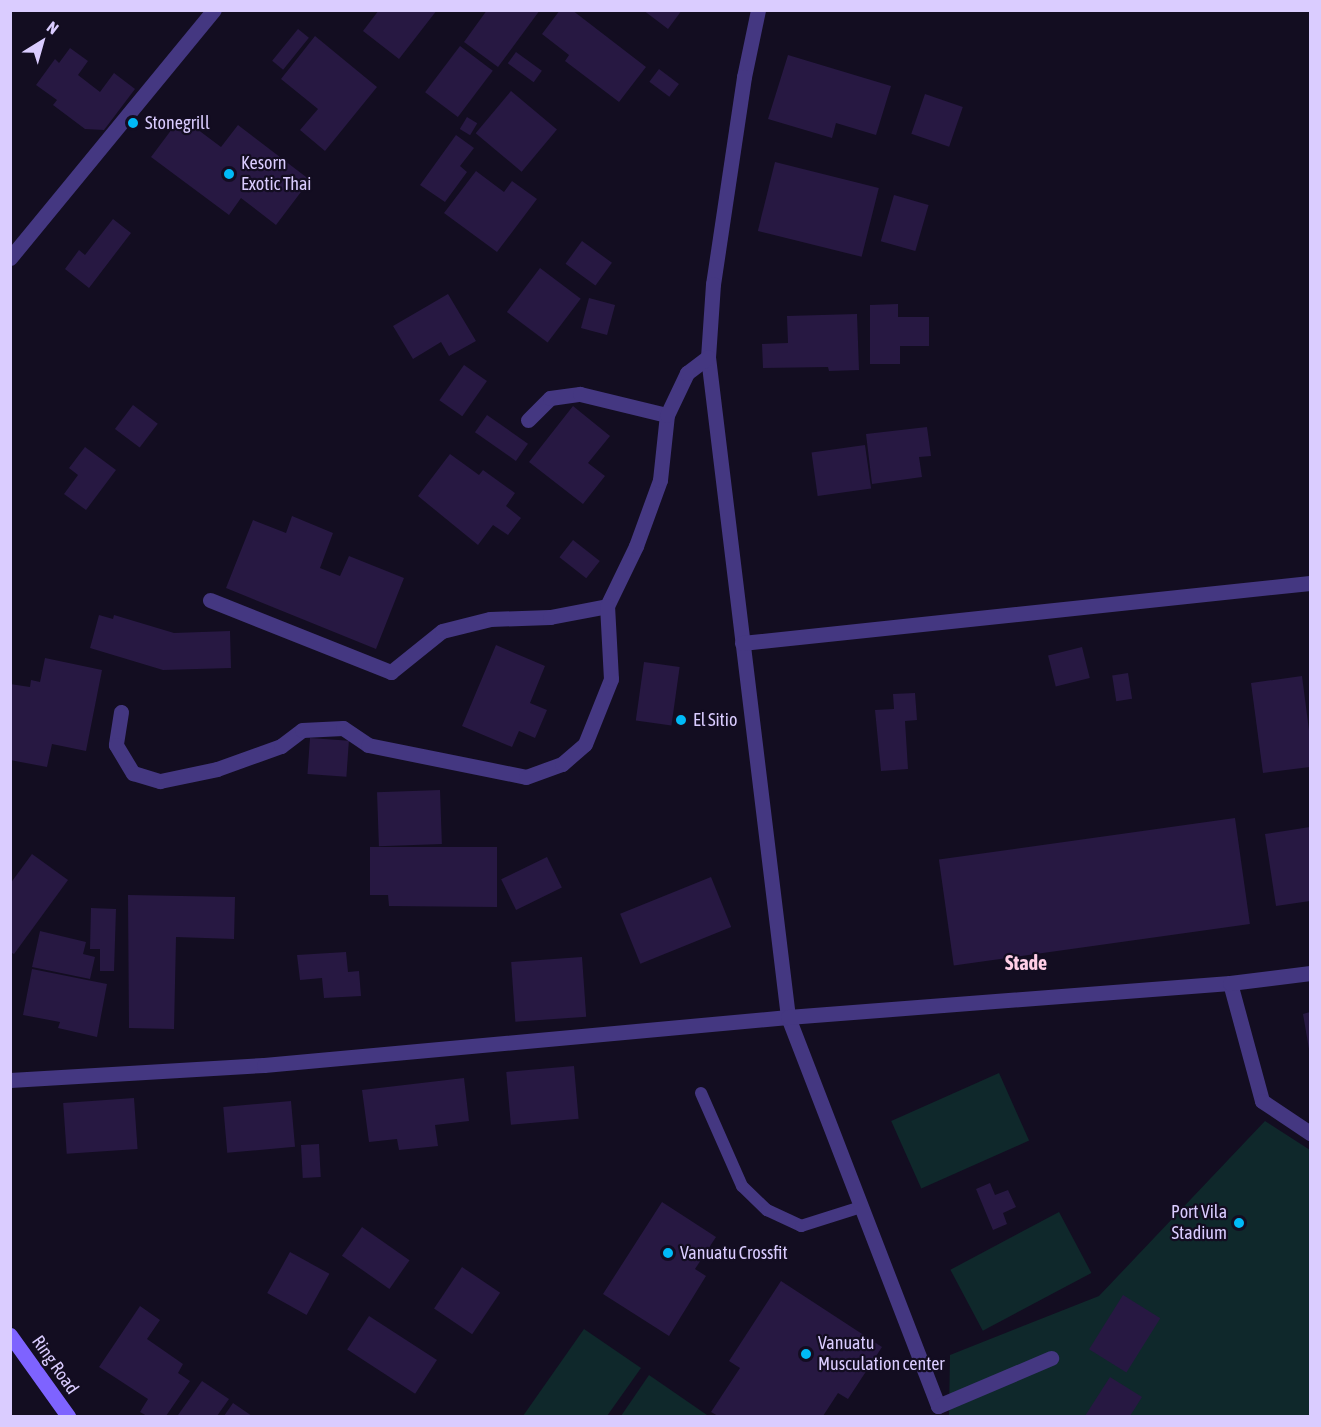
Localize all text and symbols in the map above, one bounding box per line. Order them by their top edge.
north arrow [12,12,72,72]
text: N [44,18,62,38]
place label: Stonegrill [145,112,210,134]
marker: Stonegrill [126,116,140,130]
place label: Kesorn Exotic Thai [241,153,311,195]
marker: Kesorn Exotic Thai [222,167,236,181]
place label: El Sitio [693,709,737,731]
marker: El Sitio [674,713,688,727]
district label: Stade [1005,950,1047,974]
place label: Port Vila Stadium [1171,1202,1227,1244]
marker: Port Vila Stadium [1232,1216,1246,1230]
place label: Vanuatu Crossfit [680,1242,788,1264]
marker: Vanuatu Crossfit [661,1246,675,1260]
street label: Ring Road [27,1332,83,1398]
place label: Vanuatu Musculation center [818,1333,945,1376]
marker: Vanuatu Musculation center [799,1347,813,1361]

